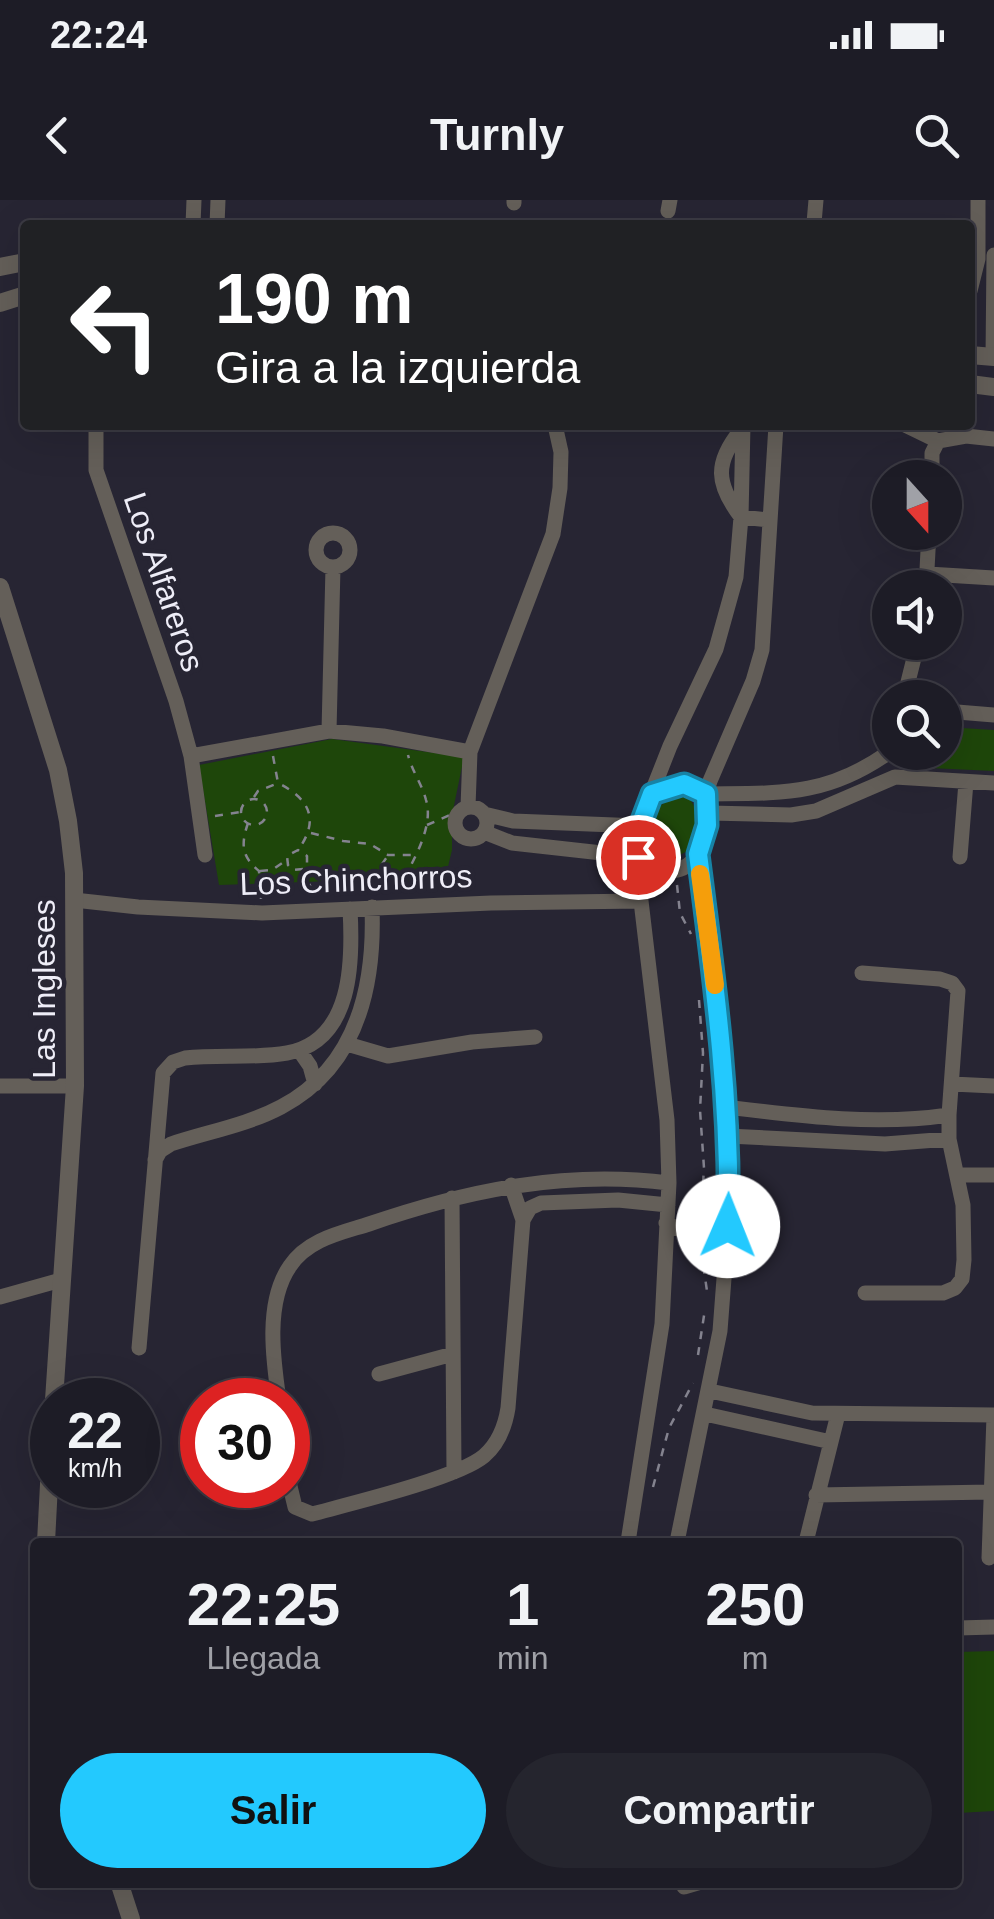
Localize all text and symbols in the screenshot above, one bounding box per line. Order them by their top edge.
text: 22:24 [50,14,147,56]
icon: back [30,108,85,163]
icon: search [909,108,964,163]
text: Turnly [430,109,564,160]
icon: left [50,260,180,390]
text: 190 m [215,260,413,338]
text: Gira a la izquierda [215,342,580,393]
north arrow [872,460,962,550]
map controls [872,460,962,770]
street label: Los Alfareros [117,488,211,676]
button: sound [872,570,962,660]
button: search [872,680,962,770]
pin [596,815,681,900]
icon: arrive [611,830,666,885]
street label: Los Chinchorros [239,858,473,902]
street label: Las Ingleses [26,899,62,1079]
position arrow [676,1174,780,1278]
speed limit sign: 30 [180,1378,310,1508]
text: 22 [67,1403,123,1459]
text: km/h [68,1454,122,1482]
text: 22:25 [187,1571,340,1638]
text: 1 [506,1571,539,1638]
text: 250 [705,1571,805,1638]
text: Llegada [206,1640,320,1676]
text: min [497,1640,548,1676]
text: m [742,1640,769,1676]
button: Salir [60,1753,486,1868]
button: Compartir [506,1753,932,1868]

